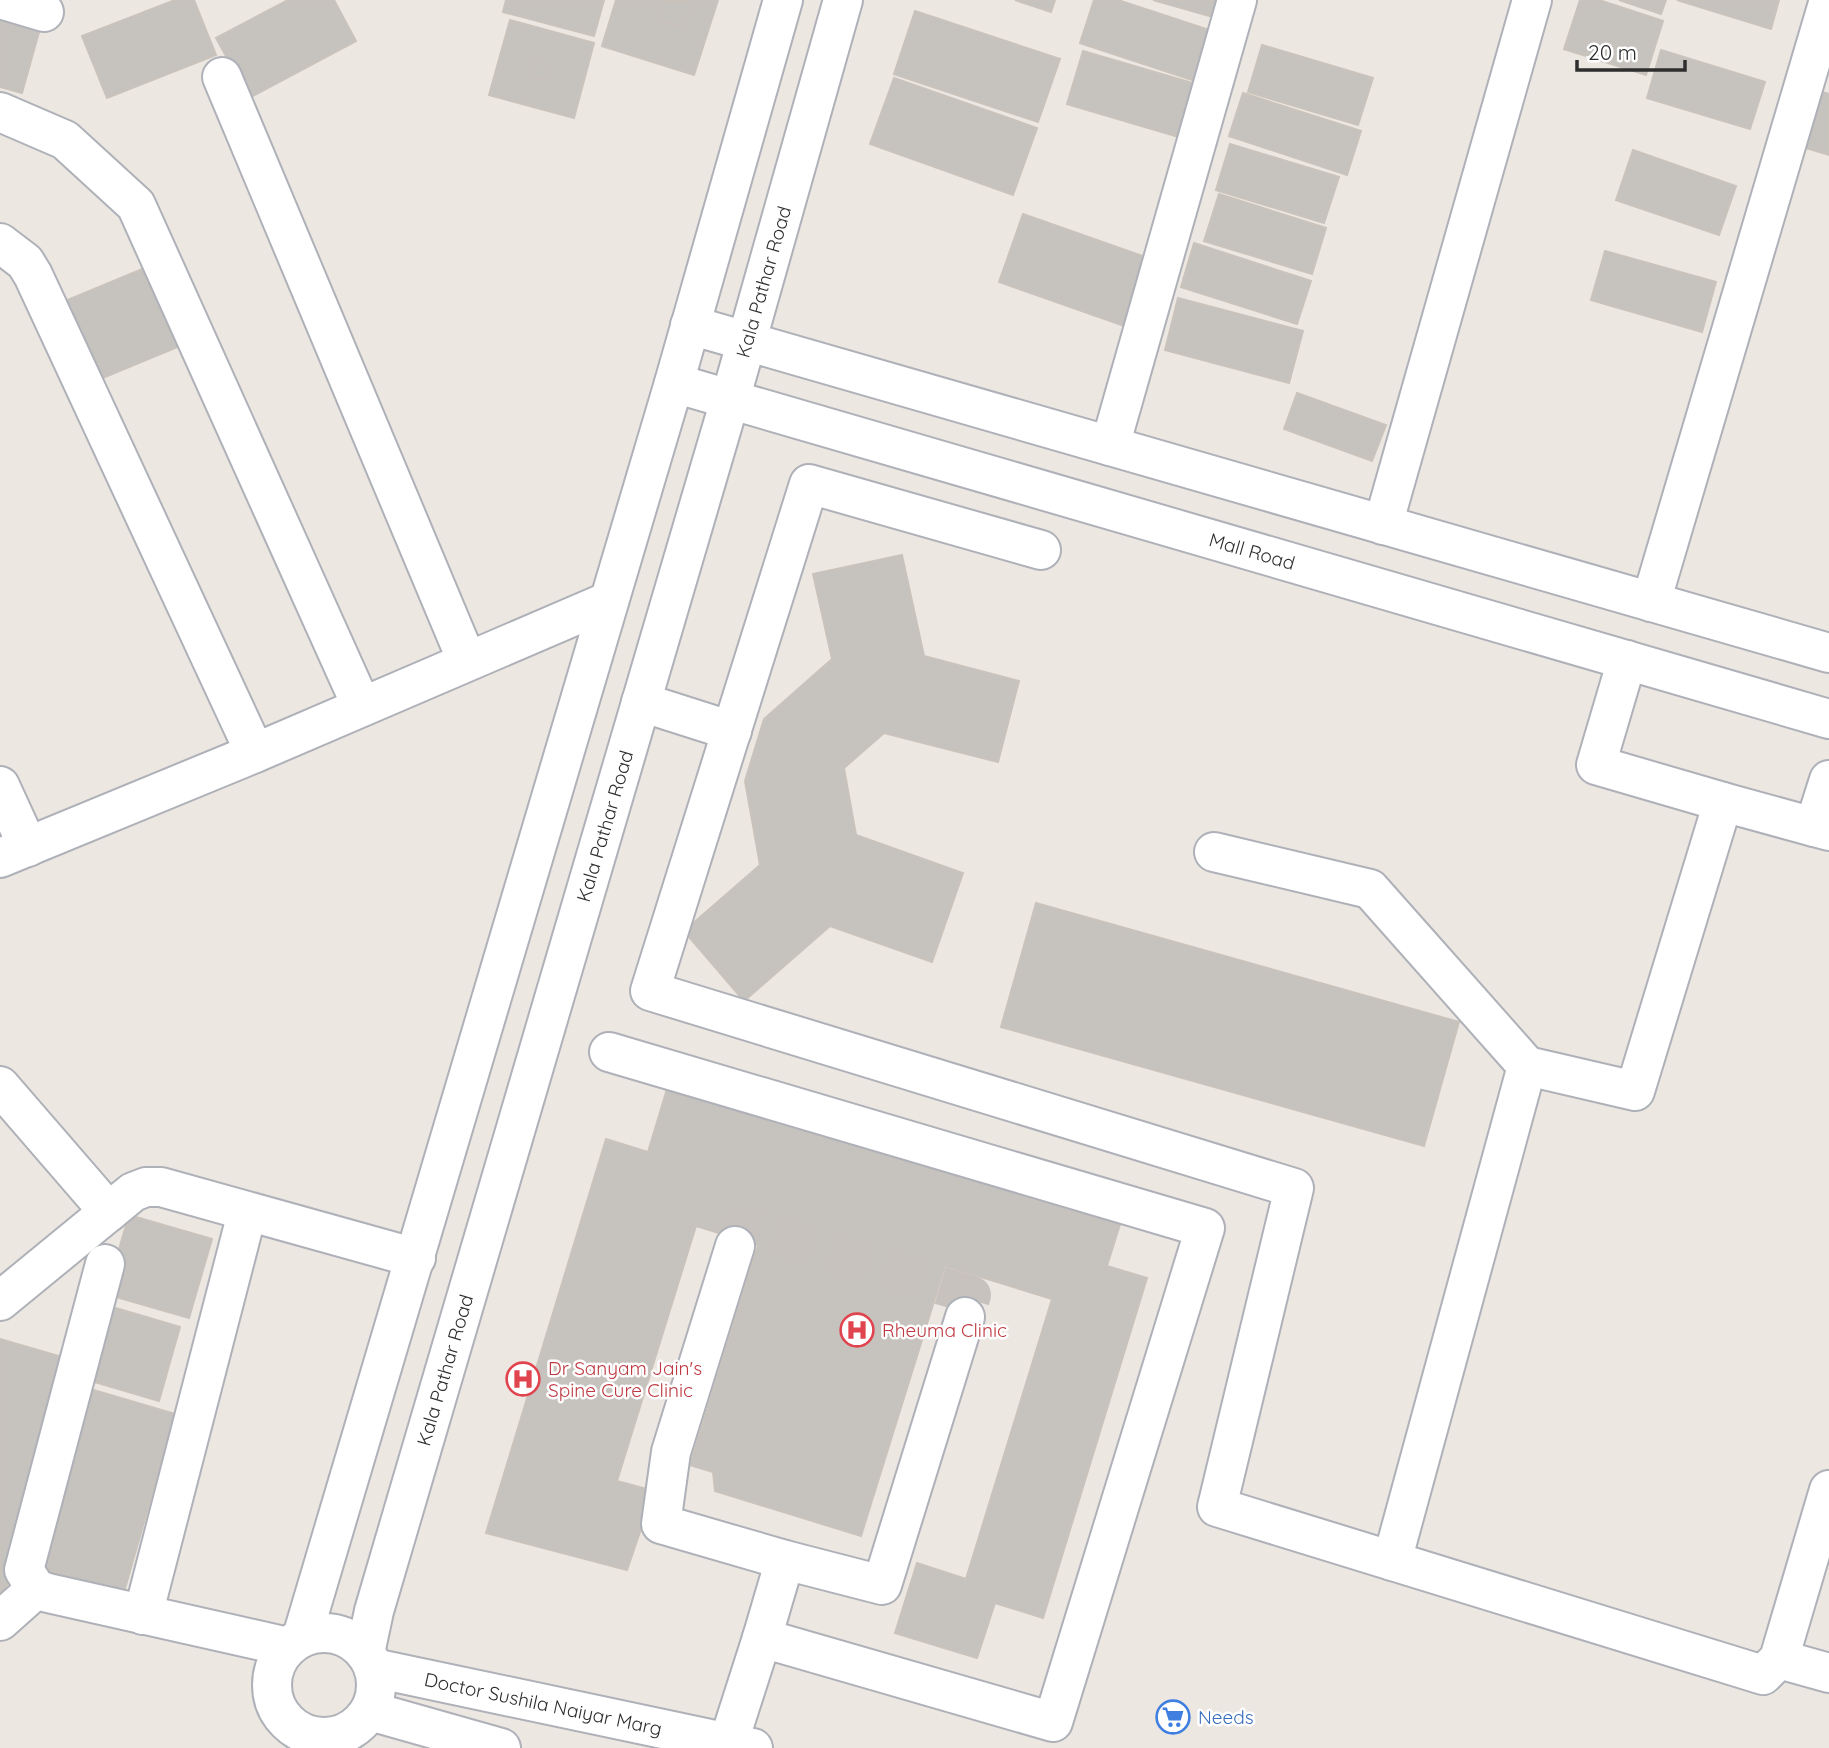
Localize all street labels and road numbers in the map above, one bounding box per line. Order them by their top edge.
street label: Kala Pathar Road [731,203,796,360]
street label: Mall Road [1206,527,1298,575]
street label: Kala Pathar Road [571,748,638,905]
street label: Kala Pathar Road [411,1292,478,1449]
street label: Doctor Sushila Naiyar Marg [422,1667,664,1740]

